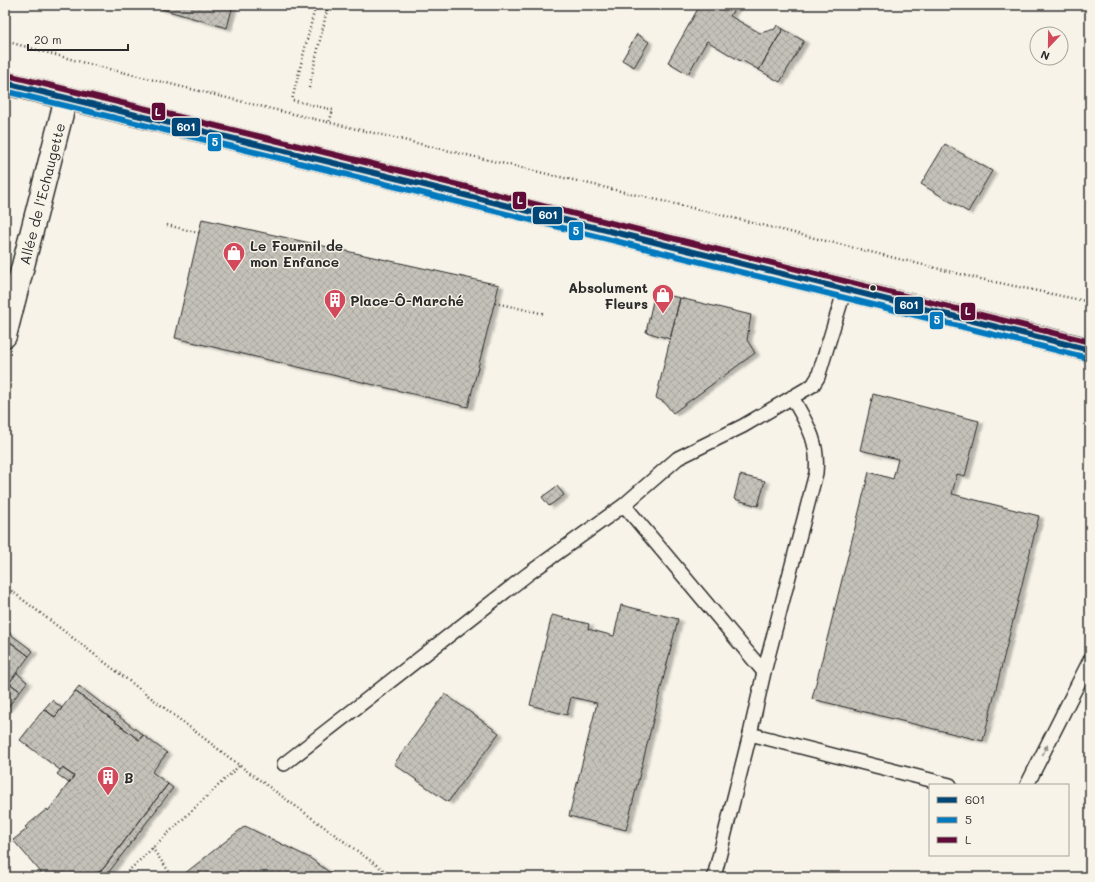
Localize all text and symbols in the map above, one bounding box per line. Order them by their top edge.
scale bar [28,26,128,52]
north arrow [1029,26,1069,66]
text: 20 m [34,31,62,47]
text: N [1038,47,1052,64]
line badge: L [151,102,166,121]
text: L [155,104,162,119]
line badge: 601 [171,117,201,137]
text: 601 [177,119,195,134]
street label: Allée de l'Echaugette [14,121,69,266]
line badge: 5 [207,133,222,152]
text: 5 [212,134,219,149]
line badge: L [512,191,527,210]
text: L [517,192,524,207]
line badge: 601 [532,206,563,225]
text: 601 [539,207,557,222]
line badge: 5 [568,221,584,241]
text: 5 [573,223,580,238]
place label: Le Fournil de mon Enfance [250,236,343,271]
shop icon: Le Fournil de mon Enfance [221,240,247,273]
place label: Absolument Fleurs [568,278,648,313]
shop icon: Absolument Fleurs [650,282,676,315]
unlabelled marker [868,283,878,293]
building icon: Place-Ô-Marché [322,287,348,320]
place label: Place-Ô-Marché [350,291,464,310]
line badge: 601 [894,296,924,315]
text: 601 [900,297,918,312]
line badge: L [960,302,976,321]
text: L [965,303,972,318]
line badge: 5 [929,311,944,330]
text: 5 [934,312,941,327]
one-way arrow [1042,744,1048,756]
building icon: B [95,764,121,797]
place label: B [124,768,133,787]
legend [929,784,1069,856]
text: 601 [965,791,985,807]
text: 5 [965,811,972,827]
text: L [965,831,972,847]

